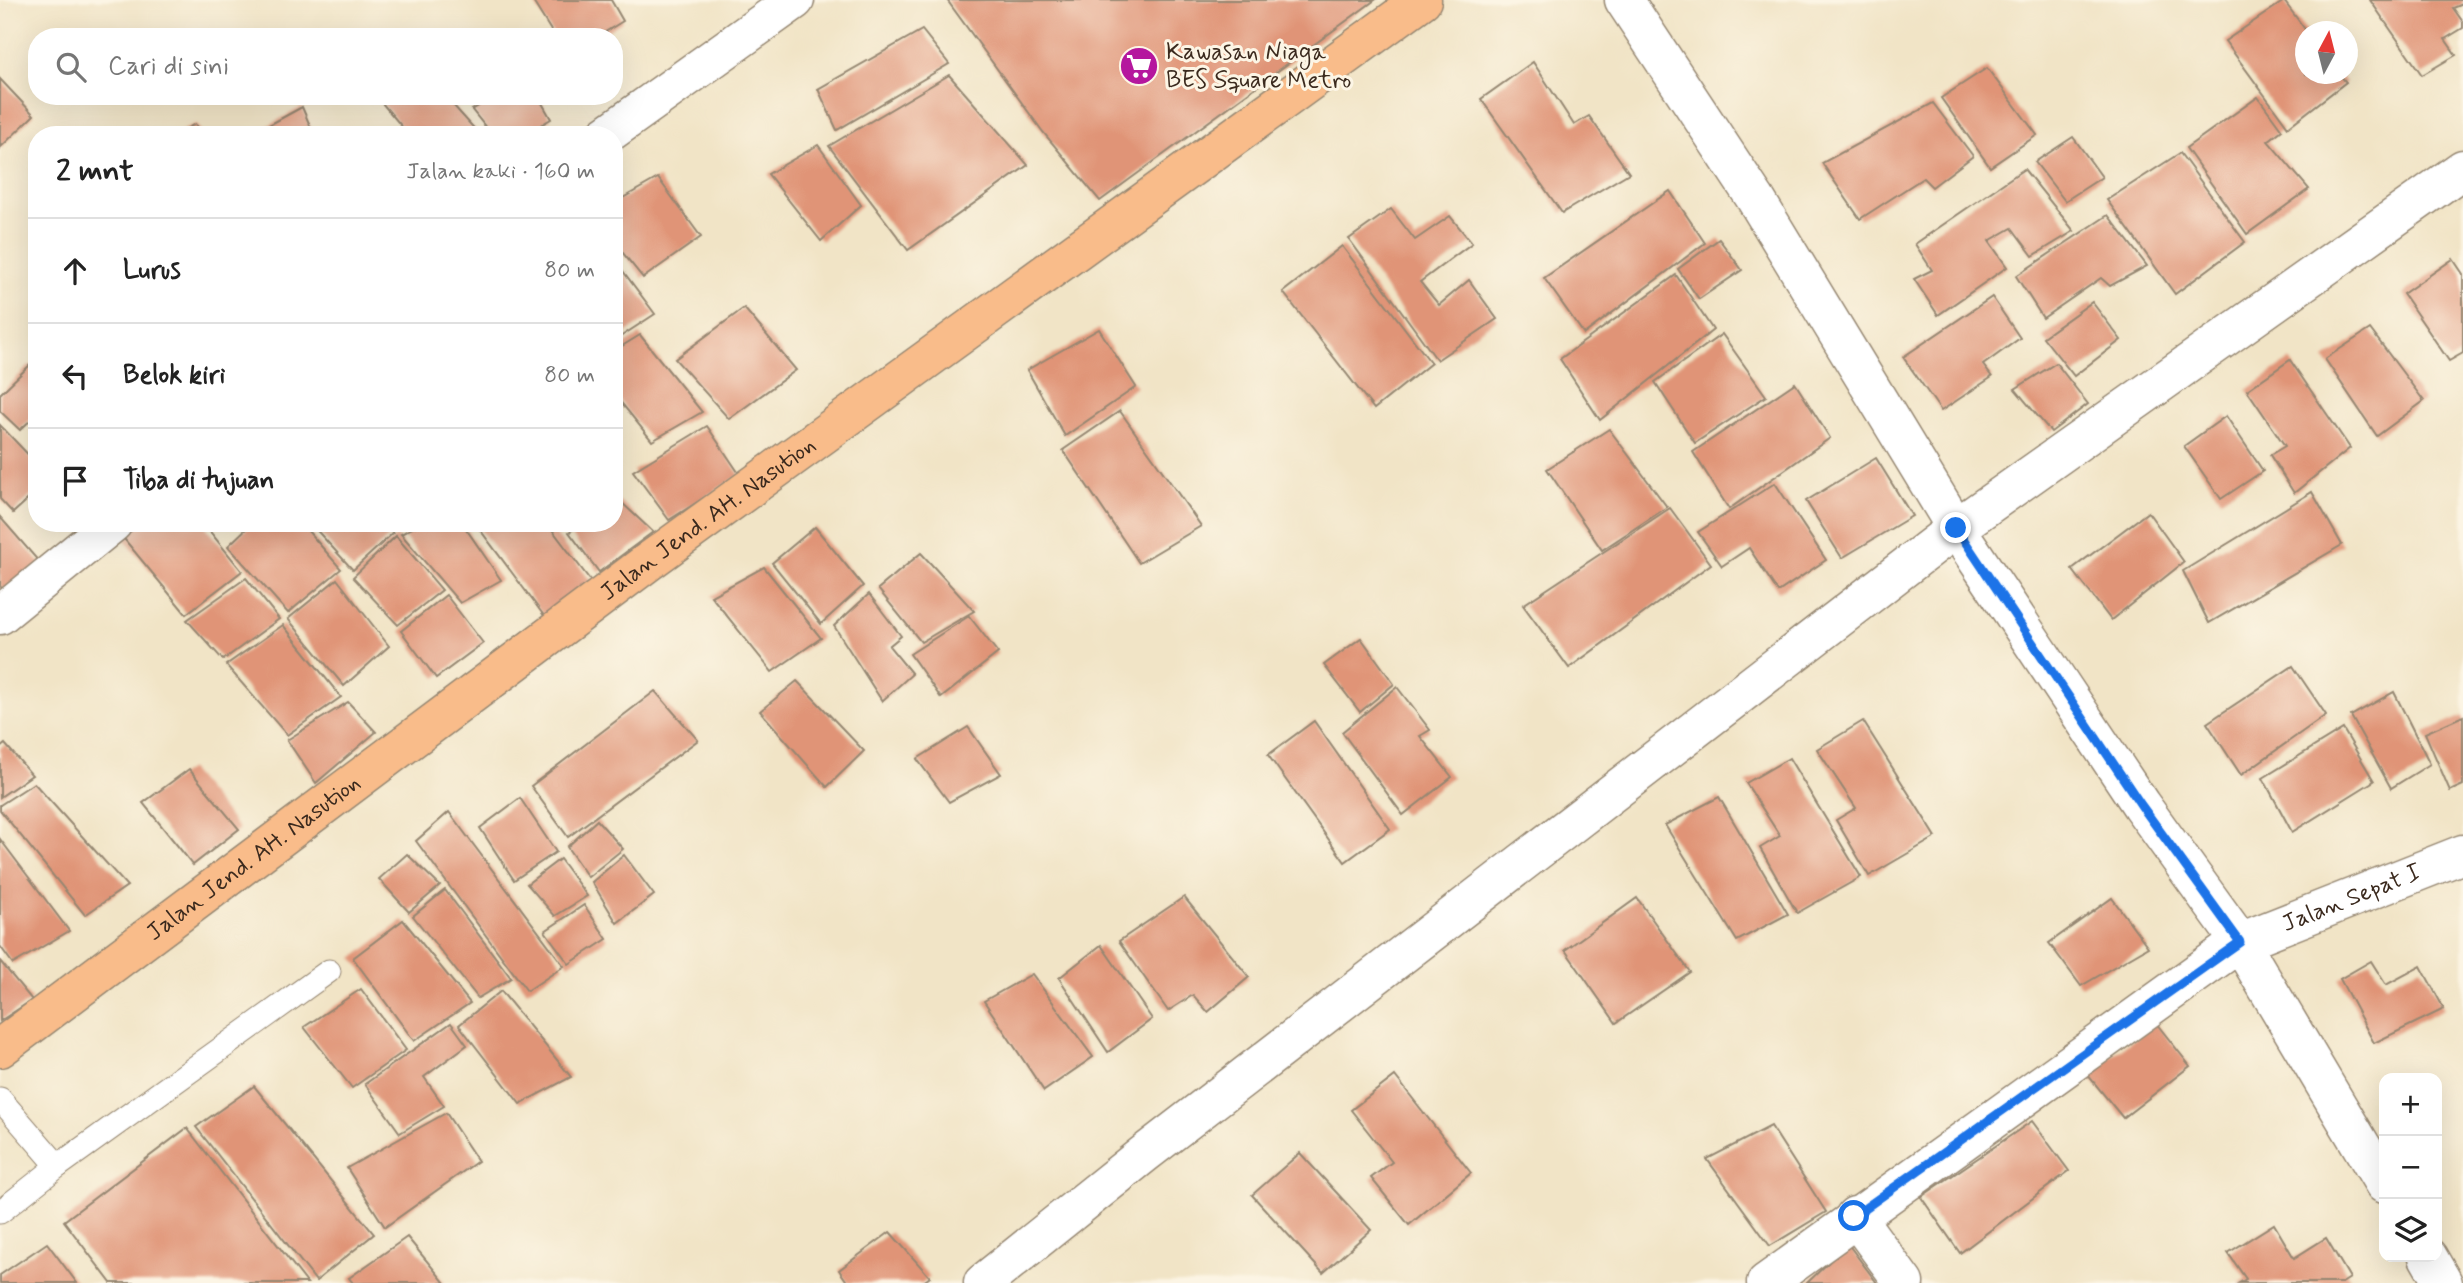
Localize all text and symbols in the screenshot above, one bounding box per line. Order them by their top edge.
north arrow [2295,21,2358,84]
search box [28,28,623,105]
place label: Kawasan Niaga BES Square Metro [1166,37,1351,96]
supermarket icon: Kawasan Niaga BES Square Metro [1118,45,1160,87]
icon: search [52,48,90,86]
text: Cari di sini [108,50,229,84]
text: 2 mnt [56,152,133,191]
text: Jalan kaki · 160 m [406,157,595,187]
icon: ahead [56,252,94,290]
text: Lurus [123,254,181,288]
text: 80 m [544,256,595,286]
icon: left [56,357,94,395]
text: Belok kiri [123,359,225,393]
text: 80 m [544,361,595,391]
street label: Jalan Jend. AH. Nasution [594,430,822,608]
icon: arrive [56,462,94,500]
text: Tiba di tujuan [123,464,274,498]
route end [1940,512,1971,543]
street label: Jalan Jend. AH. Nasution [140,767,367,948]
street label: Jalan Sepat I [2278,856,2426,939]
map controls [2379,1073,2442,1262]
button: + [2379,1073,2442,1136]
button: − [2379,1136,2442,1199]
button: layers [2379,1199,2442,1262]
route start [1838,1200,1869,1231]

